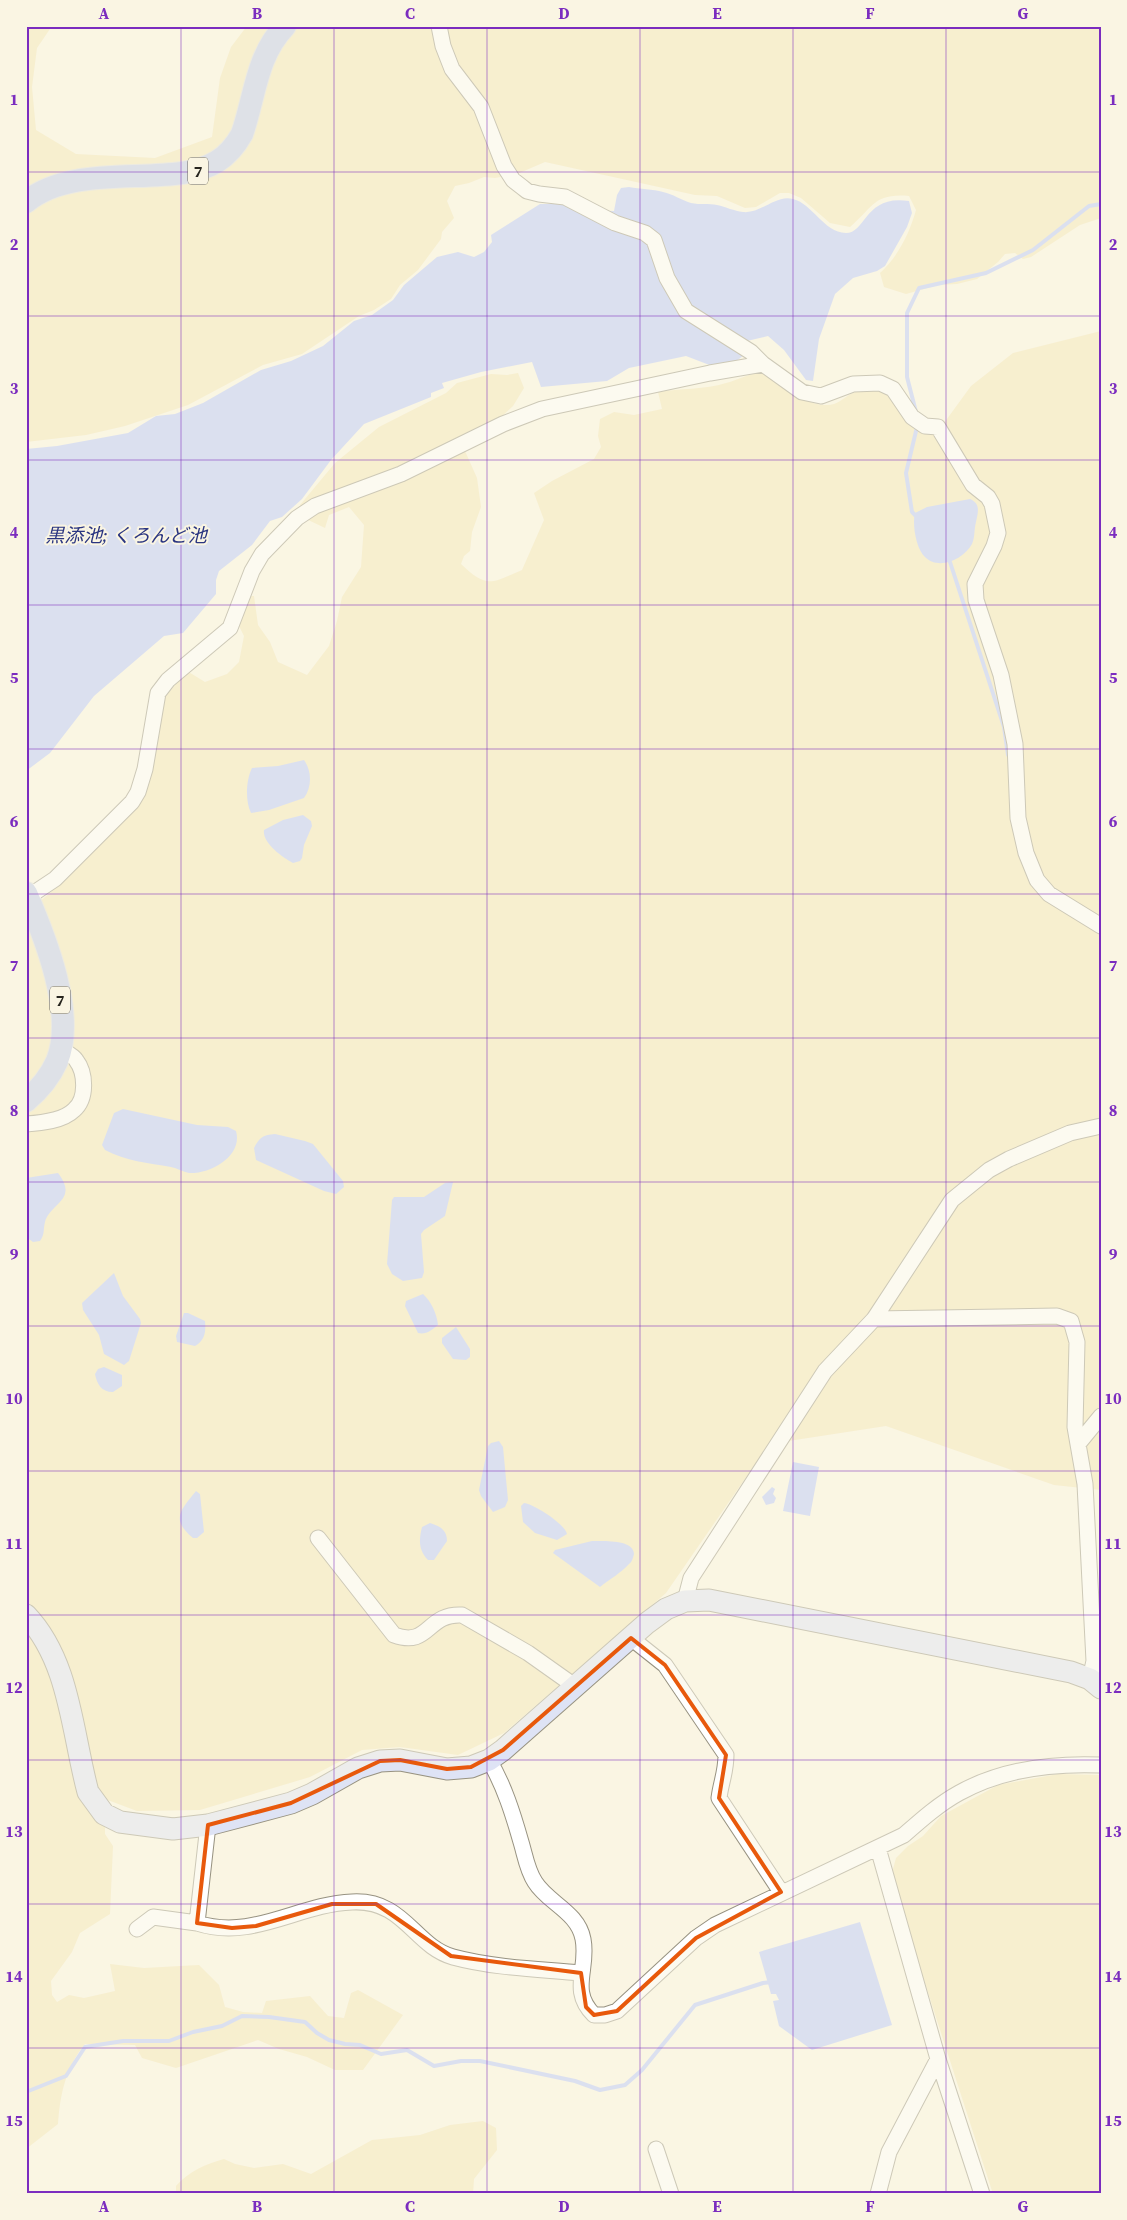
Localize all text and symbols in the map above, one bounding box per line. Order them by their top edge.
text: A [99,2,110,24]
text: B [252,2,263,24]
text: C [405,2,415,24]
text: D [558,2,570,24]
text: E [712,2,722,24]
text: F [865,2,875,24]
text: G [1018,2,1029,24]
text: 1 [10,88,18,110]
text: 1 [1109,88,1117,110]
road number: 7 [188,158,208,185]
text: 2 [10,233,19,255]
text: 2 [1109,233,1118,255]
text: 3 [10,377,19,399]
text: 3 [1109,377,1118,399]
text: 4 [10,521,19,543]
text: 4 [1109,521,1118,543]
water label: 黒添池; くろんど池 [45,522,209,548]
text: 5 [10,666,19,688]
text: 5 [1109,666,1118,688]
text: 6 [10,810,19,832]
text: 6 [1109,810,1118,832]
text: 7 [10,954,19,976]
text: 7 [1109,954,1118,976]
road number: 7 [50,986,70,1014]
text: 8 [10,1099,18,1121]
text: 8 [1109,1099,1117,1121]
text: 9 [10,1243,19,1265]
text: 9 [1109,1243,1118,1265]
text: 10 [5,1387,23,1409]
text: 10 [1104,1387,1122,1409]
text: 11 [5,1532,23,1554]
text: 11 [1104,1532,1122,1554]
text: 12 [5,1676,23,1698]
text: 12 [1104,1676,1122,1698]
text: 13 [5,1820,23,1842]
text: 13 [1104,1820,1122,1842]
text: 14 [5,1965,23,1987]
text: 14 [1104,1965,1122,1987]
text: 15 [5,2109,23,2131]
text: 15 [1104,2109,1122,2131]
text: A [99,2195,110,2217]
text: B [252,2195,263,2217]
text: C [405,2195,415,2217]
text: D [558,2195,570,2217]
text: E [712,2195,722,2217]
text: F [865,2195,875,2217]
text: G [1018,2195,1029,2217]

